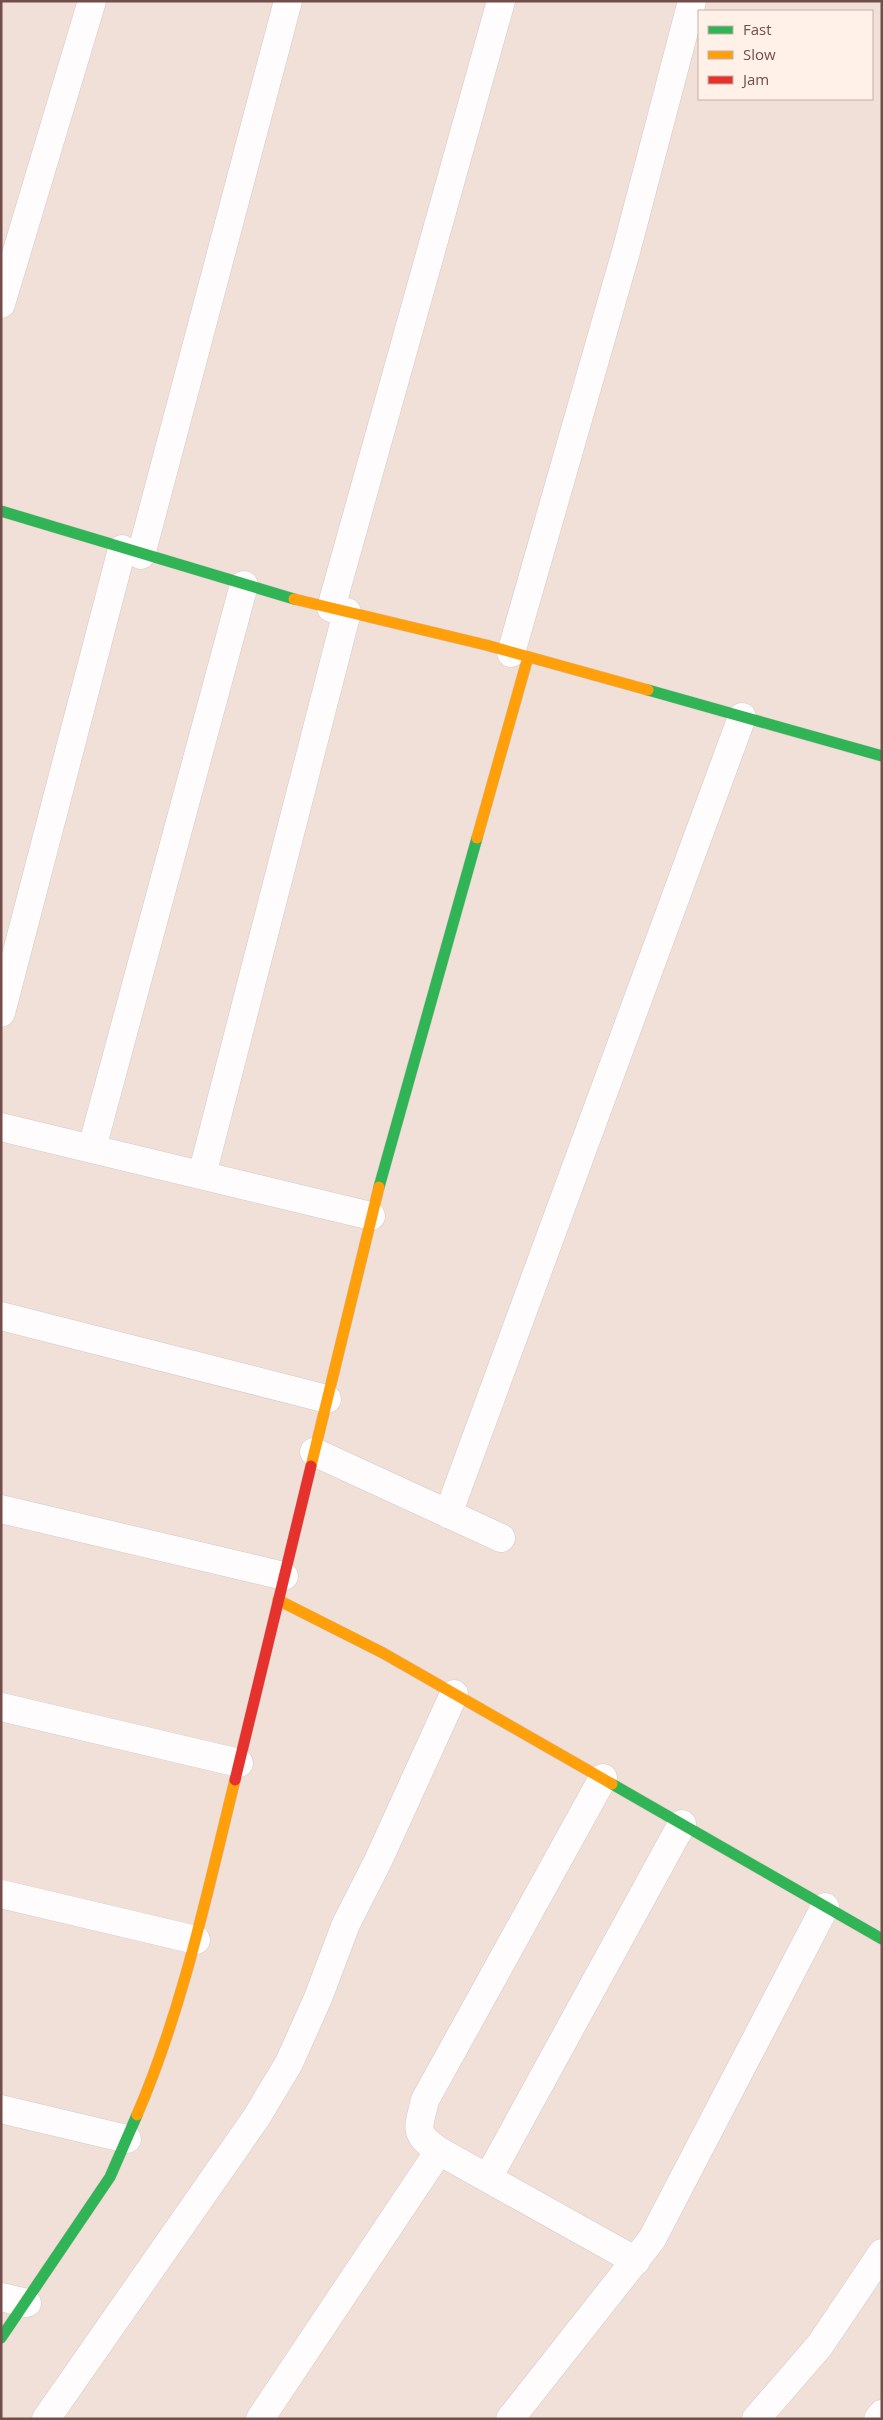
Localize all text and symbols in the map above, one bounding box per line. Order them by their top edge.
legend [698,10,873,100]
text: Fast [743,19,772,39]
text: Slow [743,44,776,64]
text: Jam [741,69,769,89]

